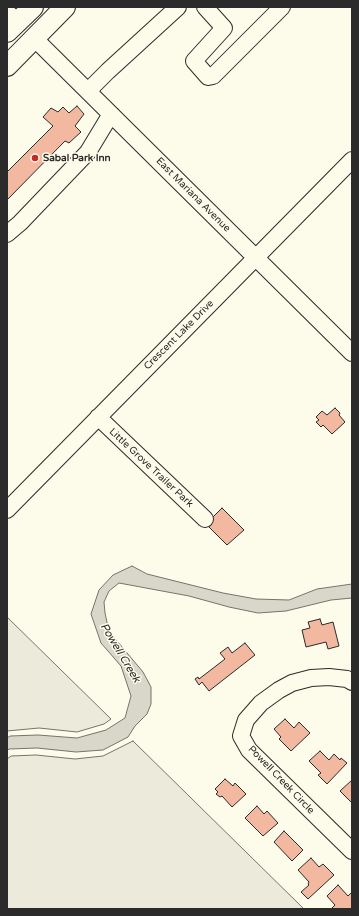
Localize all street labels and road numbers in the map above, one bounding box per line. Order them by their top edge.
street label: East Mariana Avenue [153,155,233,235]
street label: Crescent Lake Drive [142,298,216,372]
street label: Little Grove Trailer Park [106,426,196,510]
street label: Powell Creek Circle [245,743,317,817]

